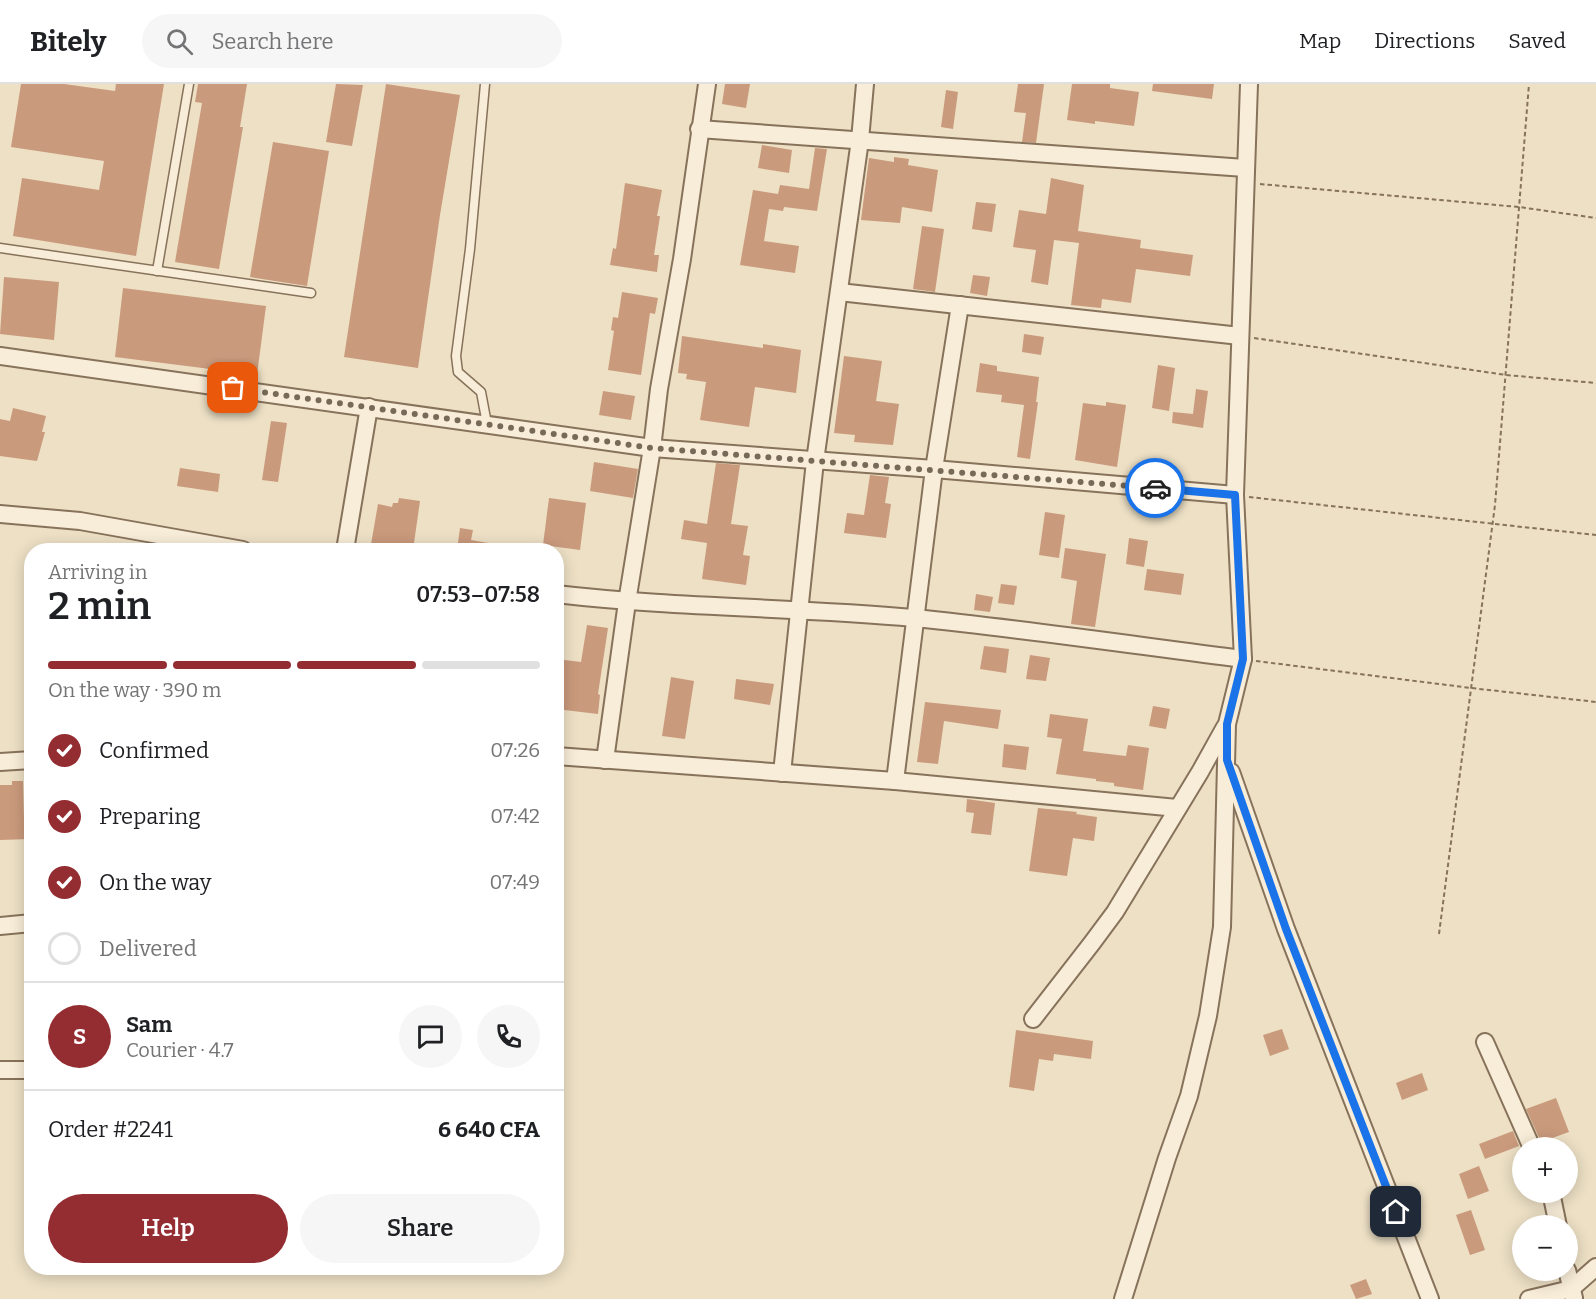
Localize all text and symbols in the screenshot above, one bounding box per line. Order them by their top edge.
search box [142,14,562,68]
text: Bitely [30,25,106,58]
icon: search [163,25,196,58]
text: Search here [211,28,334,55]
text: Map [1299,28,1341,54]
text: Directions [1374,28,1475,54]
text: Saved [1508,28,1566,54]
pin [207,362,258,413]
icon: bag [216,371,249,404]
courier [1125,458,1185,518]
icon: car [1139,472,1172,505]
text: Arriving in [48,560,147,584]
text: 07:53–07:58 [416,581,540,608]
text: 2 min [48,583,151,629]
text: On the way · 390 m [48,678,221,702]
icon: check [48,734,81,767]
text: Confirmed [99,737,209,764]
text: 07:26 [490,738,540,762]
icon: check [48,800,81,833]
text: Preparing [99,803,201,830]
text: 07:42 [490,804,540,828]
icon: check [48,866,81,899]
text: On the way [99,869,211,896]
text: 07:49 [490,870,540,894]
text: Delivered [99,935,197,962]
button: chat [399,1005,462,1068]
button: phone [477,1005,540,1068]
text: Sam [126,1011,172,1038]
text: S [73,1023,86,1050]
text: Courier · 4.7 [126,1038,234,1062]
text: Order #2241 [48,1116,173,1143]
text: 6 640 CFA [438,1116,540,1143]
map controls [1512,1137,1578,1281]
button: + [1512,1137,1578,1203]
pin [1370,1186,1421,1237]
button: Help [48,1194,288,1263]
button: Share [300,1194,540,1263]
icon: home [1379,1195,1412,1228]
button: − [1512,1215,1578,1281]

